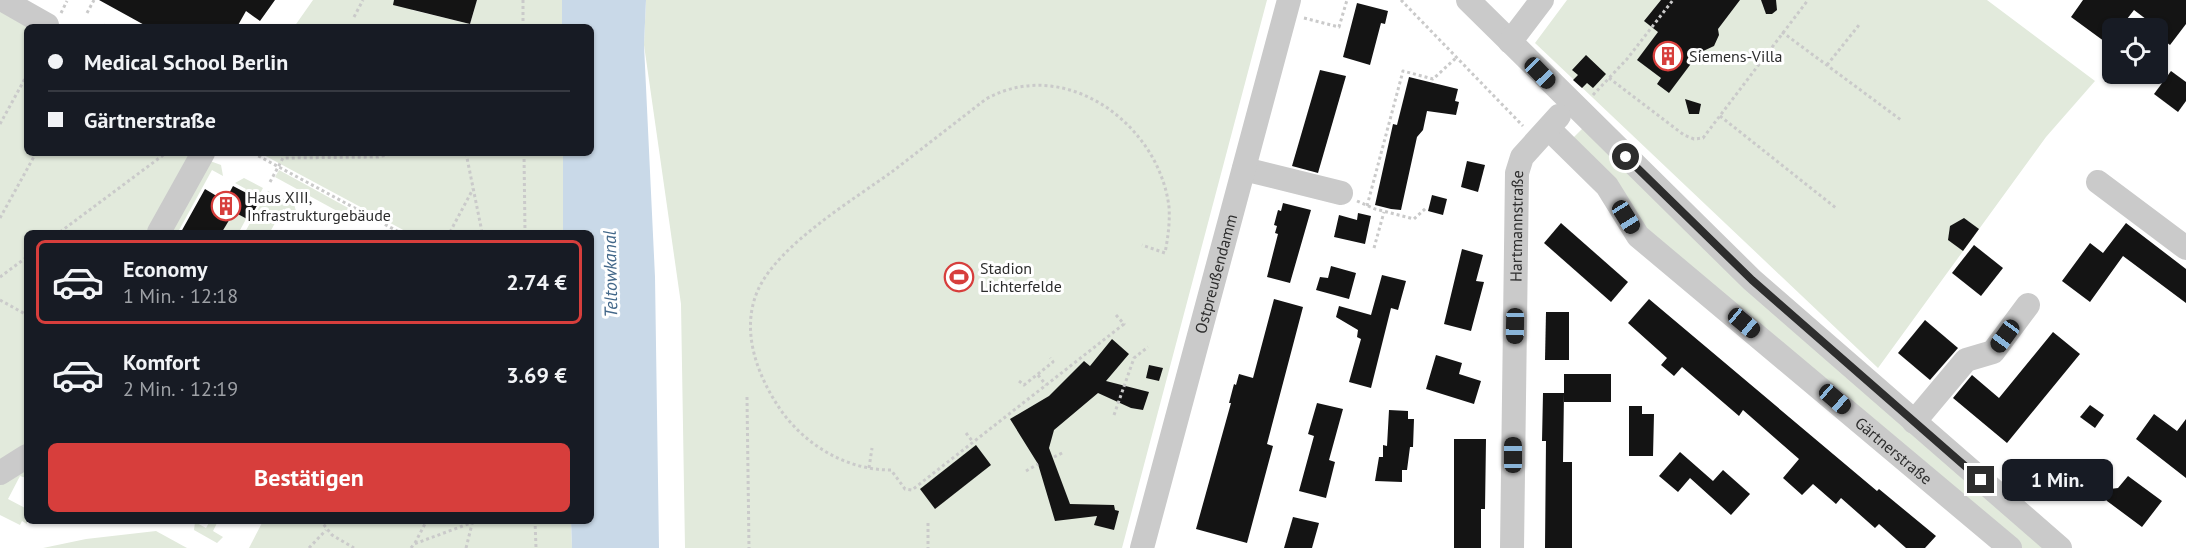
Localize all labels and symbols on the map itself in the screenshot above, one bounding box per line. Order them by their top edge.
building icon: Siemens-Villa [1652,40,1684,72]
place label: Siemens-Villa [1689,46,1782,66]
car [1521,54,1559,92]
route start [1612,143,1639,170]
street label: Hartmannstraße [1506,170,1527,282]
place label: Haus XIII, Infrastrukturgebäude [247,187,391,225]
building icon: Haus XIII, Infrastrukturgebäude [210,190,242,222]
car [1609,197,1643,237]
street label: Ostpreußendamm [1190,212,1241,336]
water label: Teltowkanal [598,230,622,318]
place label: Stadion Lichterfelde [980,258,1062,296]
sports icon: Stadion Lichterfelde [943,261,975,293]
car [1724,305,1764,341]
car [1506,308,1524,344]
car [1987,316,2023,356]
car [1816,380,1854,418]
street label: Gärtnerstraße [1851,412,1936,489]
car [1504,437,1522,473]
callout: 1 Min. [2002,459,2113,501]
route end [1967,466,1994,493]

